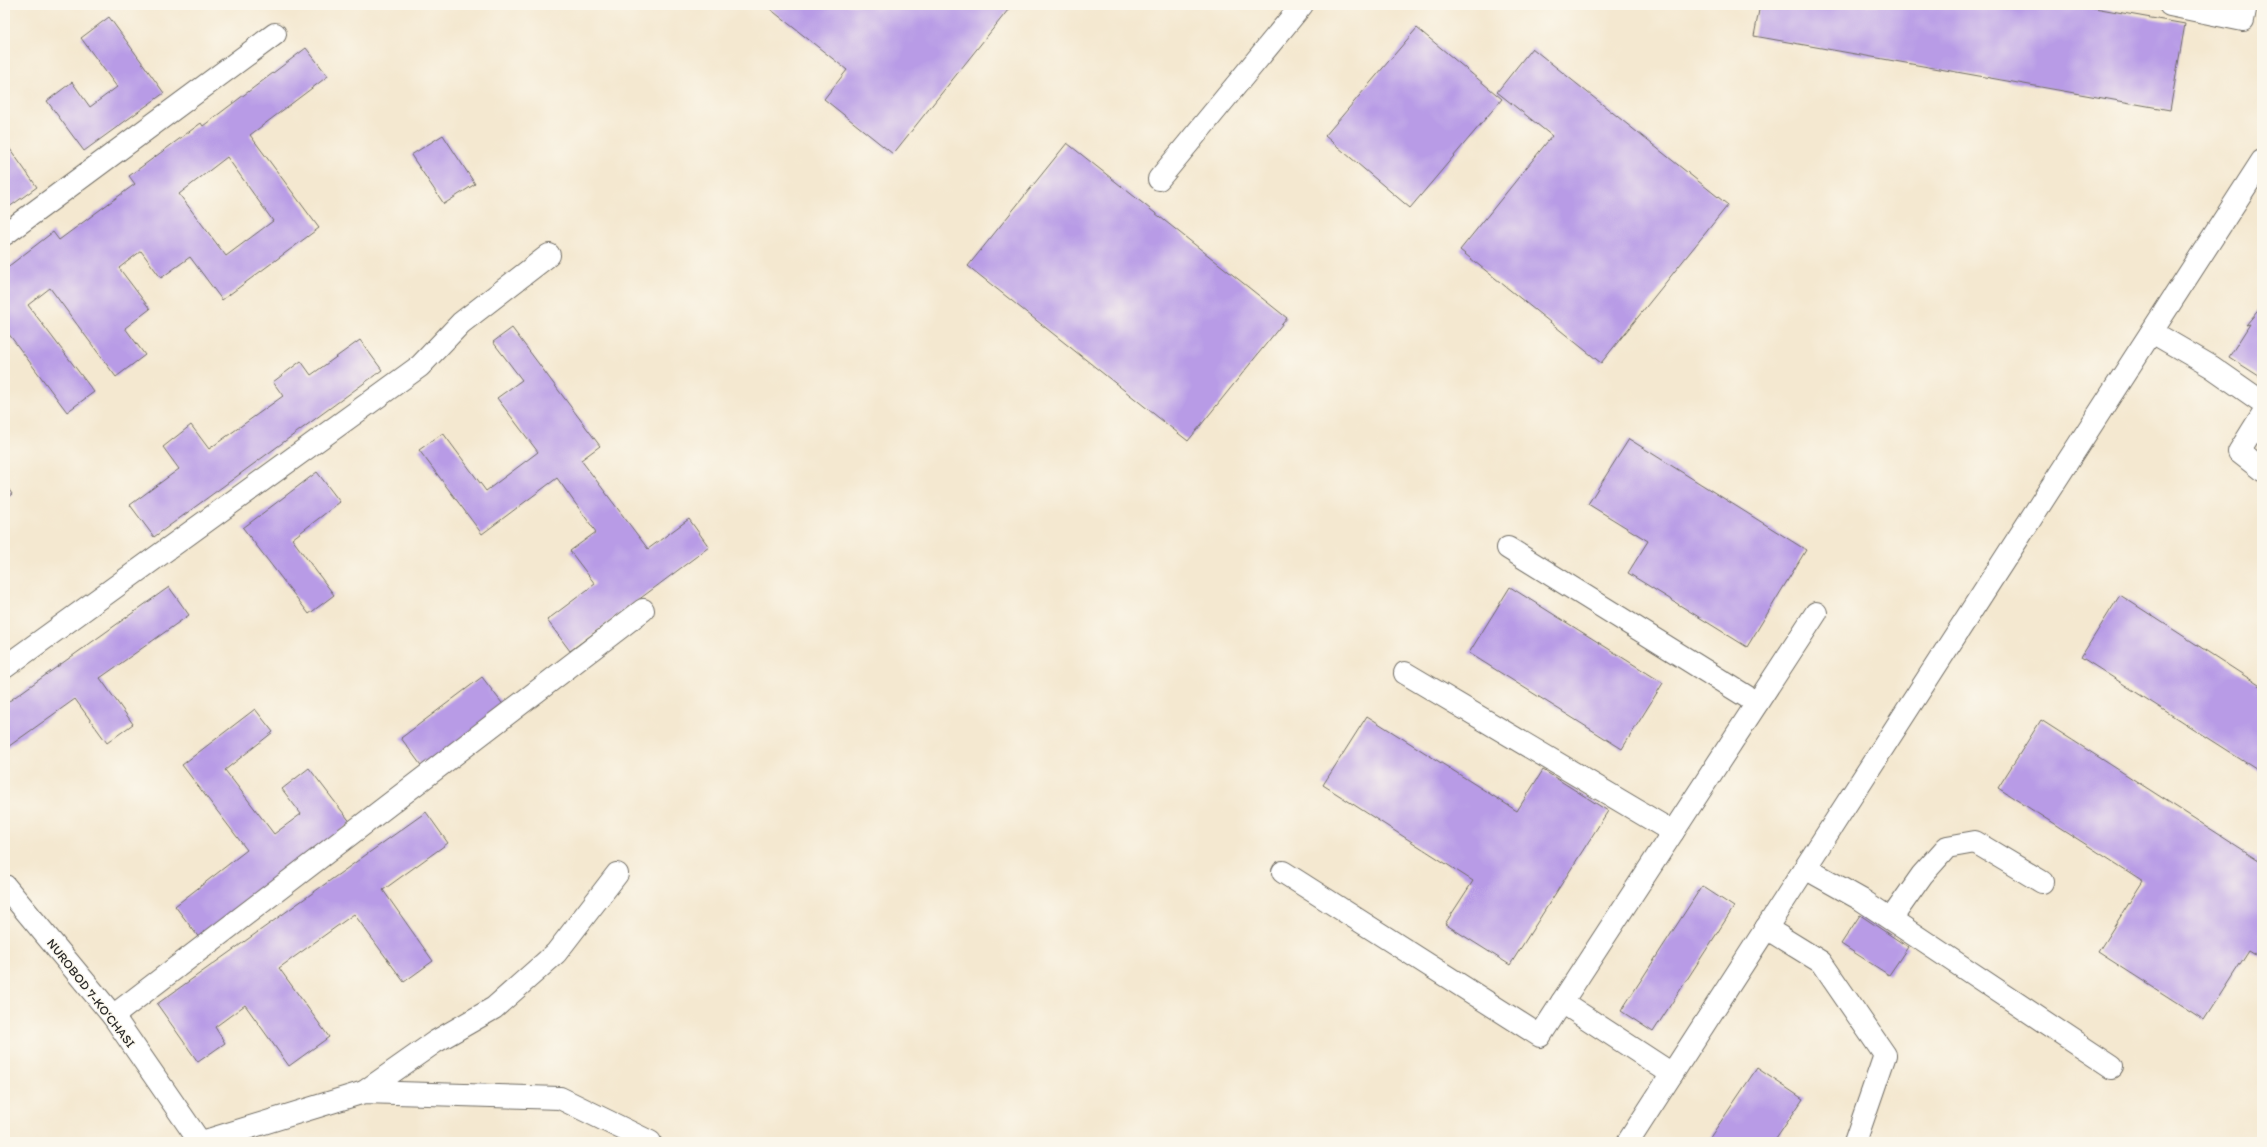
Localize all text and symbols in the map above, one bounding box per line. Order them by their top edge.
street label: NUROBOD 7-KO‘CHASI [44,936,138,1050]

